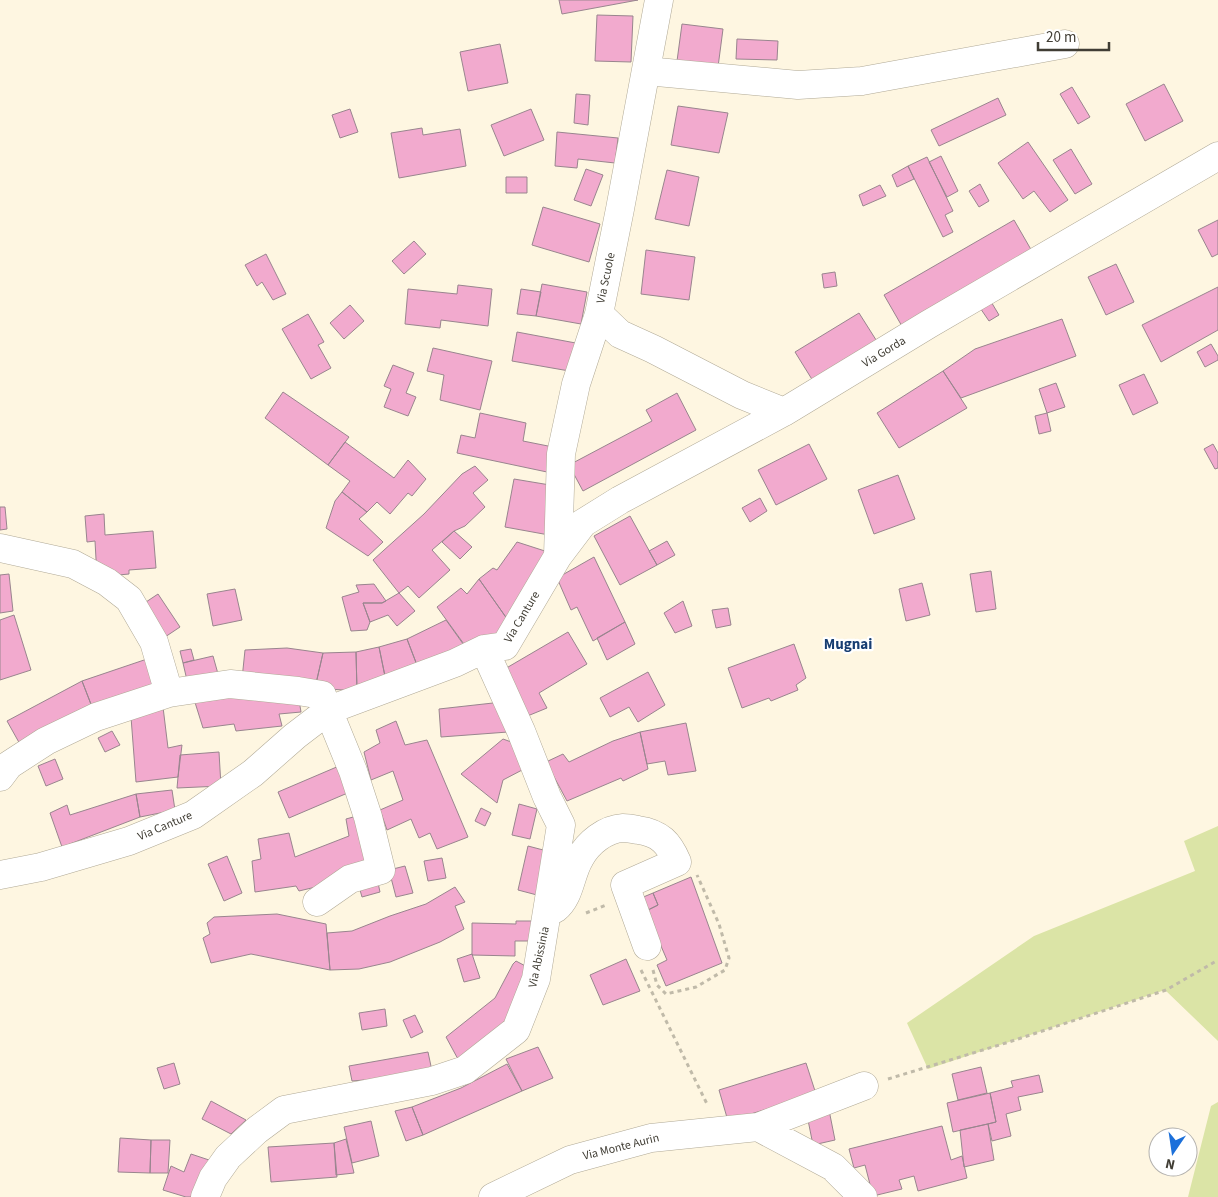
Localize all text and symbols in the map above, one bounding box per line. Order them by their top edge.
scale bar [1038,20,1109,52]
text: 20 m [1046,27,1076,48]
street label: Via Scuole [592,251,620,305]
street label: Via Gorda [859,332,909,372]
street label: Via Canture [500,588,544,646]
district label: Mugnai [824,634,872,655]
street label: Via Canture [135,807,195,845]
street label: Via Abissinia [524,925,554,989]
north arrow [1148,1127,1198,1177]
street label: Via Monte Aurin [581,1129,661,1165]
text: N [1164,1153,1177,1174]

